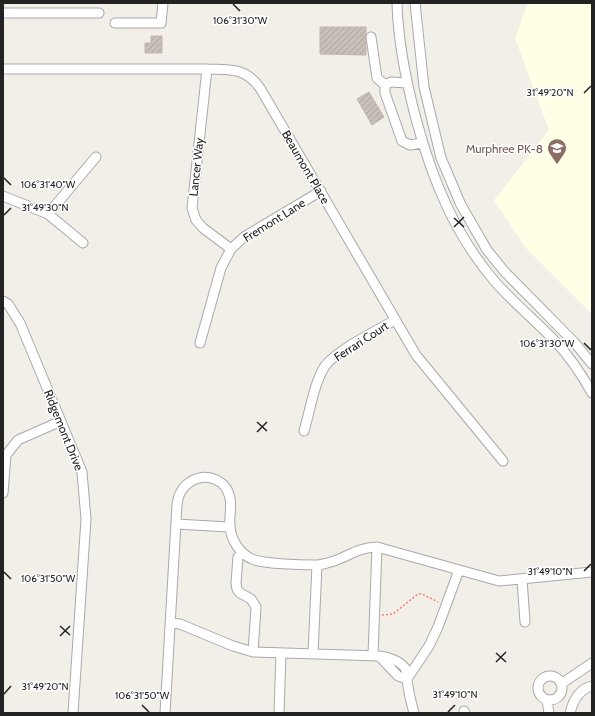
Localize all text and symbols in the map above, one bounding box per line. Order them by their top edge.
text: 106°31'30"W [213,14,268,27]
text: 31°49'20"N [527,86,573,99]
street label: Beaumont Place [279,127,333,207]
street label: Lancer Way [185,137,207,197]
school or university icon: Murphree PK-8 [546,137,568,165]
place label: Murphree PK-8 [466,141,543,156]
text: 106°31'40"W [21,178,76,191]
street label: Fremont Lane [240,195,308,245]
text: 31°49'30"N [21,201,69,214]
street label: Ferrari Court [331,318,391,364]
text: 106°31'30"W [520,337,575,350]
street label: Ridgemont Drive [41,387,87,473]
text: 31°49'10"N [528,565,573,578]
text: 106°31'50"W [21,572,76,585]
text: 31°49'20"N [22,680,68,693]
text: 31°49'10"N [433,688,478,701]
text: 106°31'50"W [115,689,170,702]

